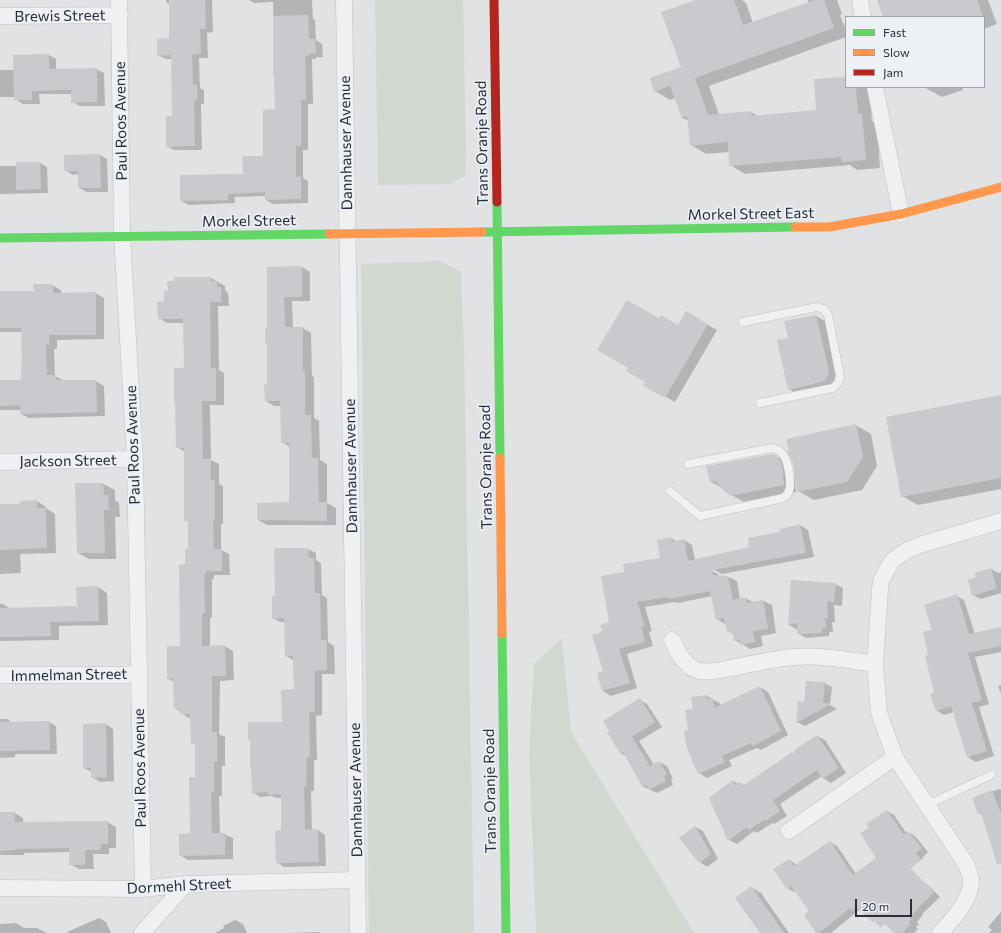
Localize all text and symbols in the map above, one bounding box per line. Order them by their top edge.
street label: Brewis Street [14,6,106,26]
legend [845,16,985,88]
text: Fast [883,25,906,39]
text: Slow [883,45,910,59]
street label: Paul Roos Avenue [111,61,131,181]
text: Jam [883,65,903,79]
street label: Dannhauser Avenue [336,76,356,210]
street label: Trans Oranje Road [472,81,492,205]
street label: Morkel Street East [688,204,814,224]
street label: Morkel Street [202,211,296,231]
street label: Paul Roos Avenue [122,385,144,505]
street label: Dannhauser Avenue [341,399,361,533]
street label: Trans Oranje Road [476,405,496,529]
street label: Jackson Street [19,451,117,471]
street label: Immelman Street [10,665,128,685]
street label: Paul Roos Avenue [130,708,150,828]
street label: Dannhauser Avenue [346,723,366,857]
street label: Trans Oranje Road [480,729,500,853]
street label: Dormehl Street [126,874,232,898]
scale bar [857,891,914,917]
text: 20 m [862,899,889,913]

